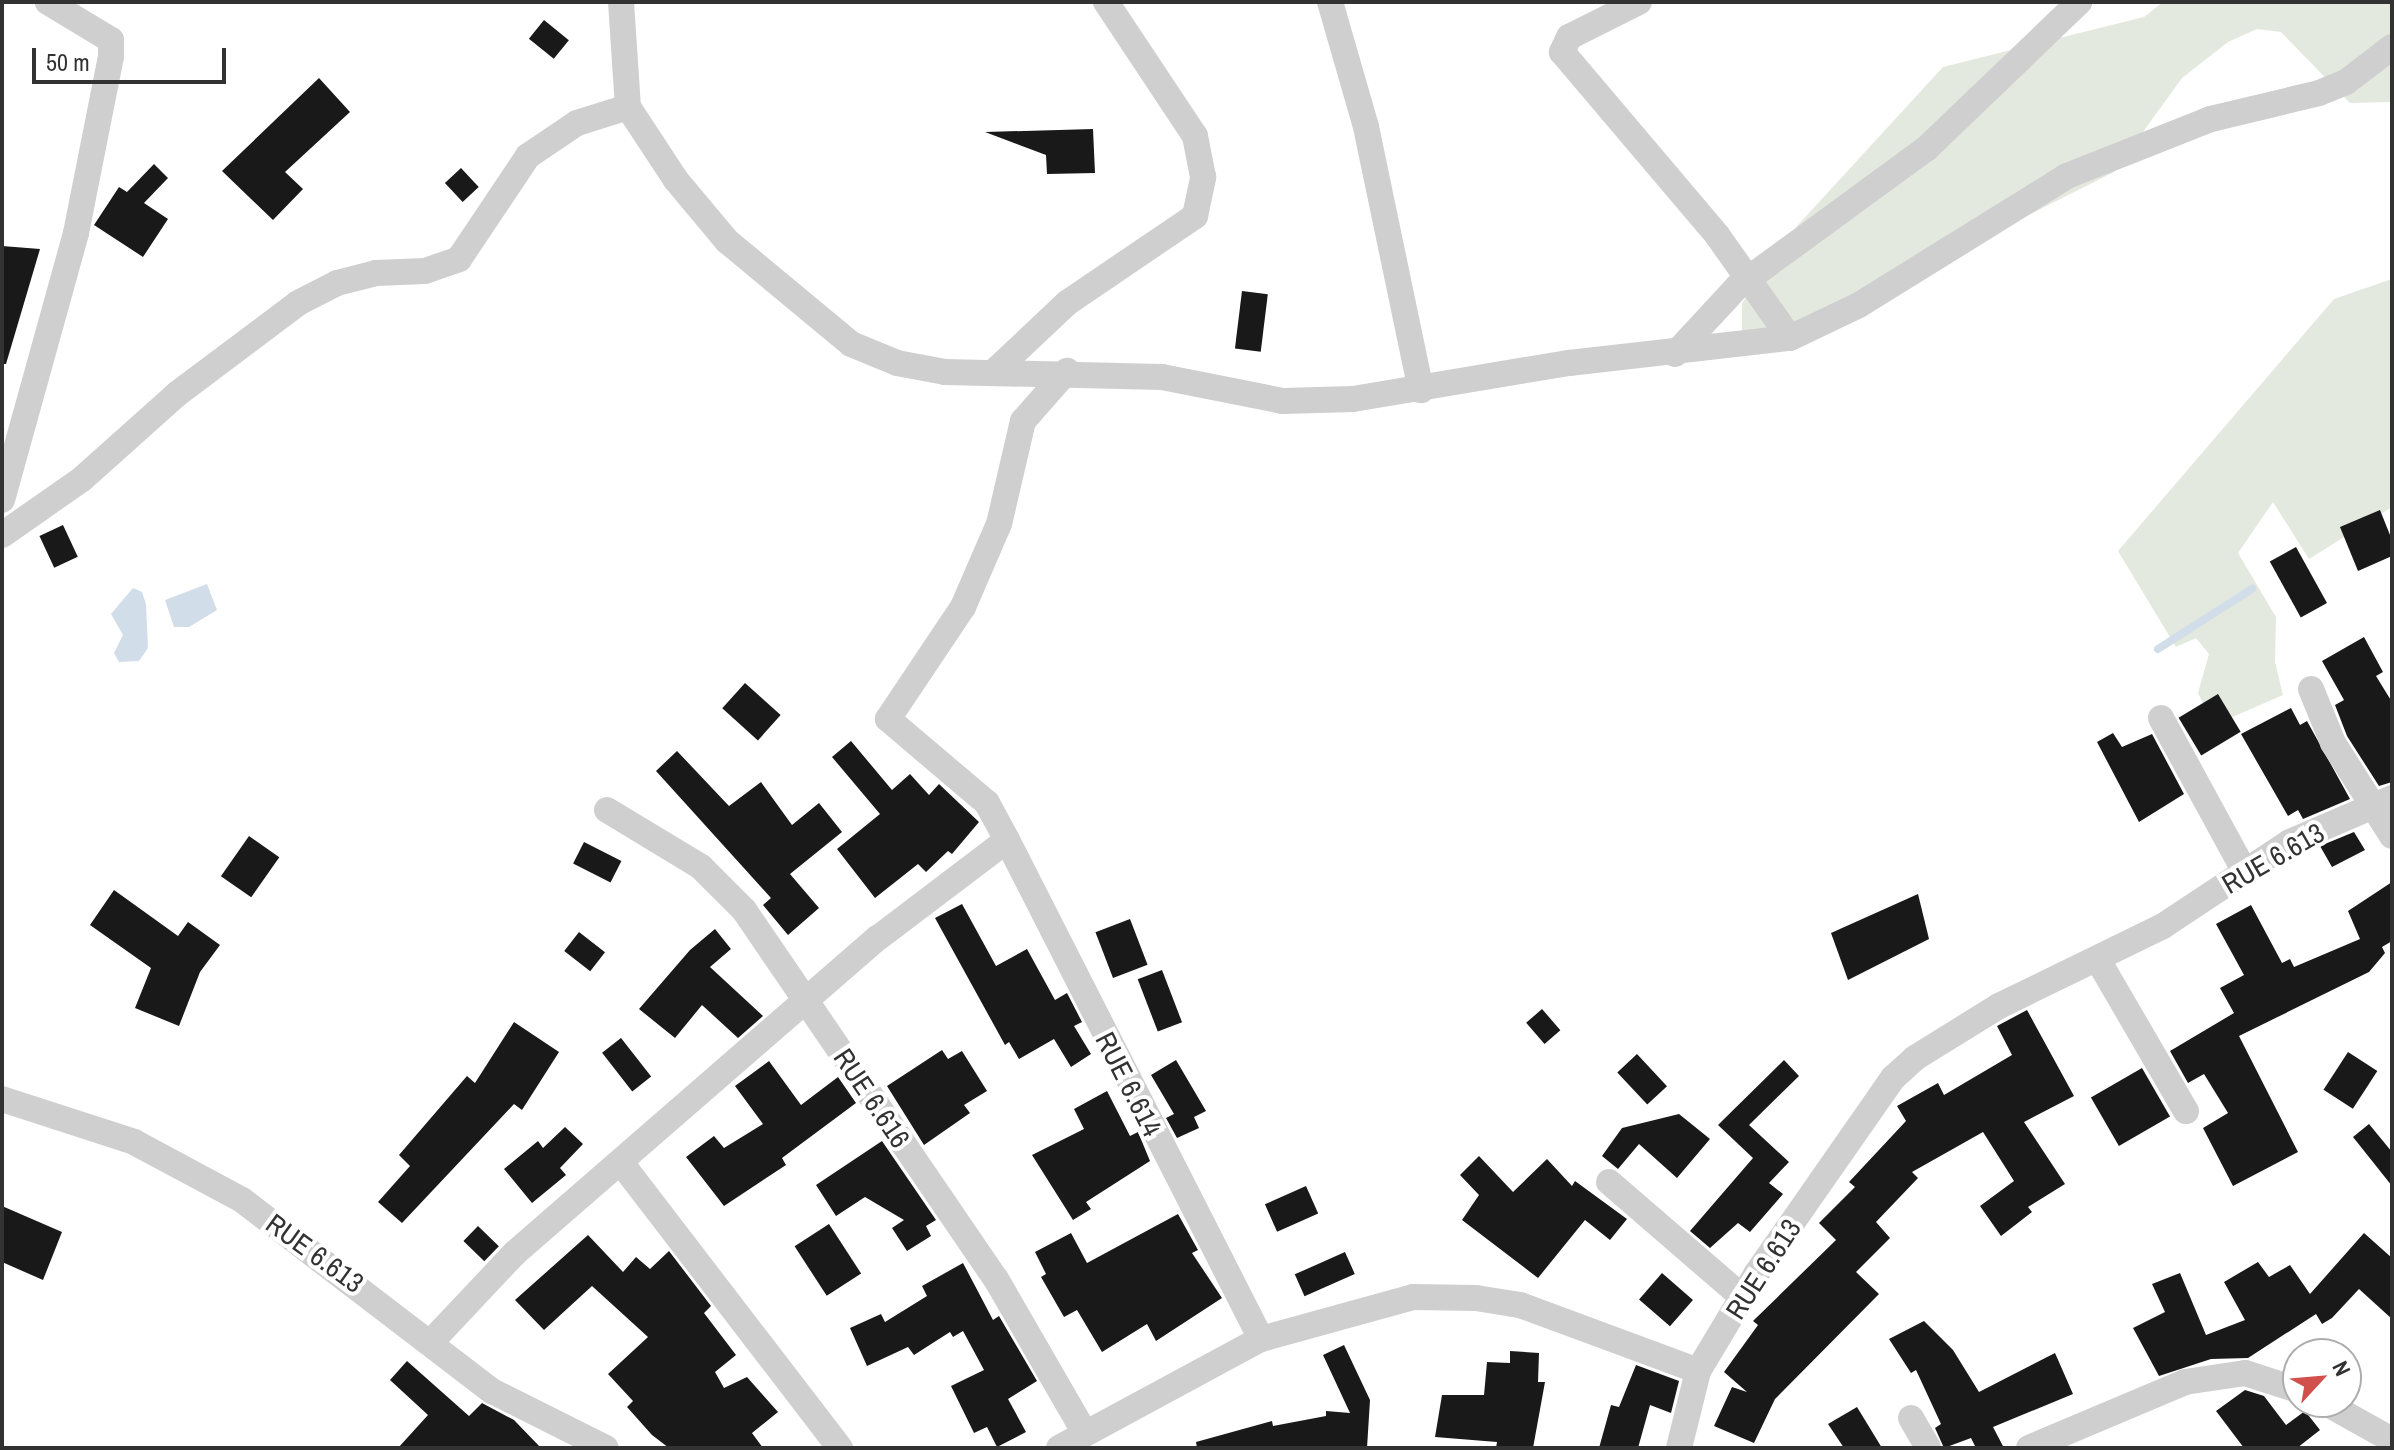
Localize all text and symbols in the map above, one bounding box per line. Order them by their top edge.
scale bar [36,32,230,82]
text: 50 m [46,46,90,78]
street label: RUE 6.613 [2216,815,2330,901]
street label: RUE 6.614 [1089,1026,1169,1142]
street label: RUE 6.616 [827,1042,917,1154]
street label: RUE 6.613 [260,1206,370,1300]
street label: RUE 6.613 [1718,1213,1808,1325]
north arrow [2282,1338,2362,1418]
text: N [2325,1356,2358,1381]

